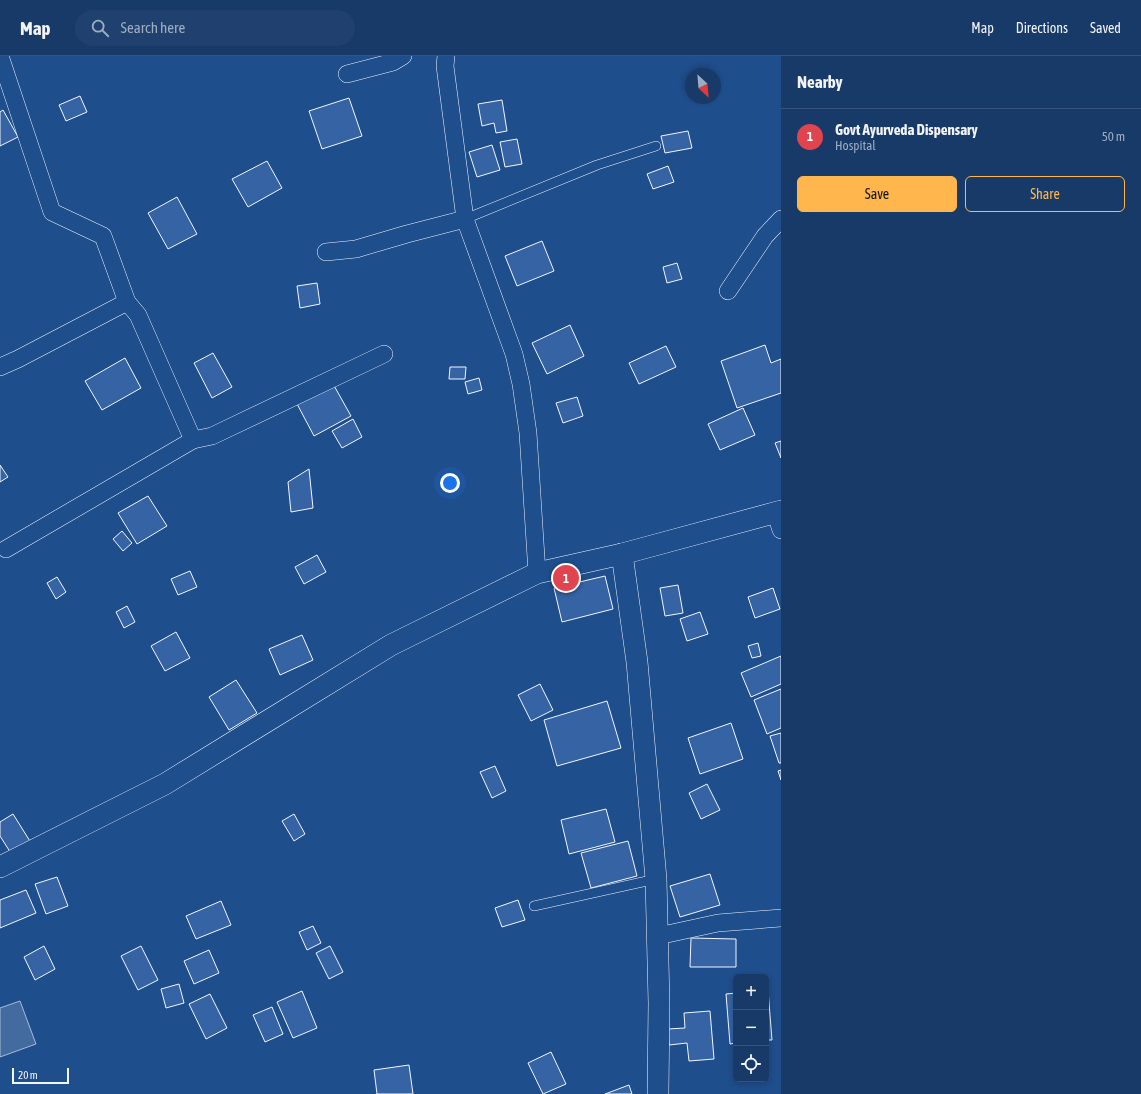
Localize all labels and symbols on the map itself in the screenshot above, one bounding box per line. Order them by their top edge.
north arrow [685,68,721,104]
your location [440,473,460,493]
pin: 1 [553,563,579,593]
scale bar [12,1066,69,1085]

